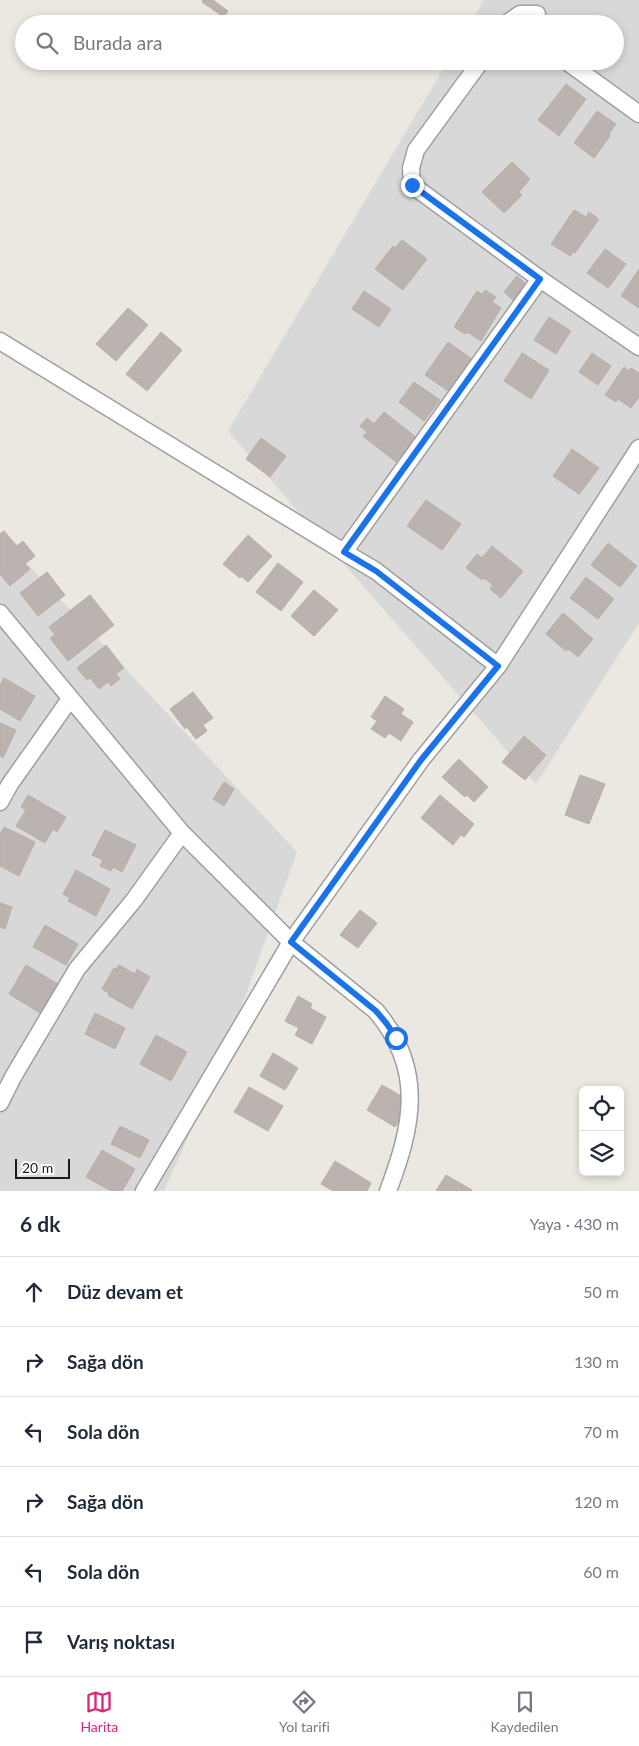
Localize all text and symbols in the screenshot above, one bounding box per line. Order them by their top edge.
search box [15,15,624,70]
icon: search [33,29,61,57]
text: Burada ara [73,31,162,54]
route end [401,174,424,197]
route start [385,1027,408,1050]
map controls [579,1086,624,1176]
button: locate [579,1086,624,1131]
button: layers [579,1131,624,1176]
scale bar [15,1156,70,1179]
text: 20 m [22,1159,53,1176]
text: 6 dk [20,1211,60,1236]
text: Yaya · 430 m [530,1214,619,1233]
icon: ahead [20,1278,48,1306]
text: Düz devam et [67,1280,183,1303]
text: 50 m [583,1282,619,1301]
icon: right [20,1348,48,1376]
text: Sağa dön [67,1350,144,1373]
text: 130 m [574,1352,619,1371]
icon: left [20,1418,48,1446]
text: Sola dön [67,1420,140,1443]
text: 70 m [583,1422,619,1441]
icon: right [20,1488,48,1516]
text: Sağa dön [67,1490,144,1513]
text: 120 m [574,1492,619,1511]
icon: left [20,1558,48,1586]
text: Sola dön [67,1560,140,1583]
text: 60 m [583,1562,619,1581]
icon: arrive [20,1628,48,1656]
text: Varış noktası [67,1630,175,1653]
tab: Harita [80,1688,118,1735]
tab: Yol tarifi [279,1688,330,1735]
tab: Kaydedilen [491,1688,559,1735]

